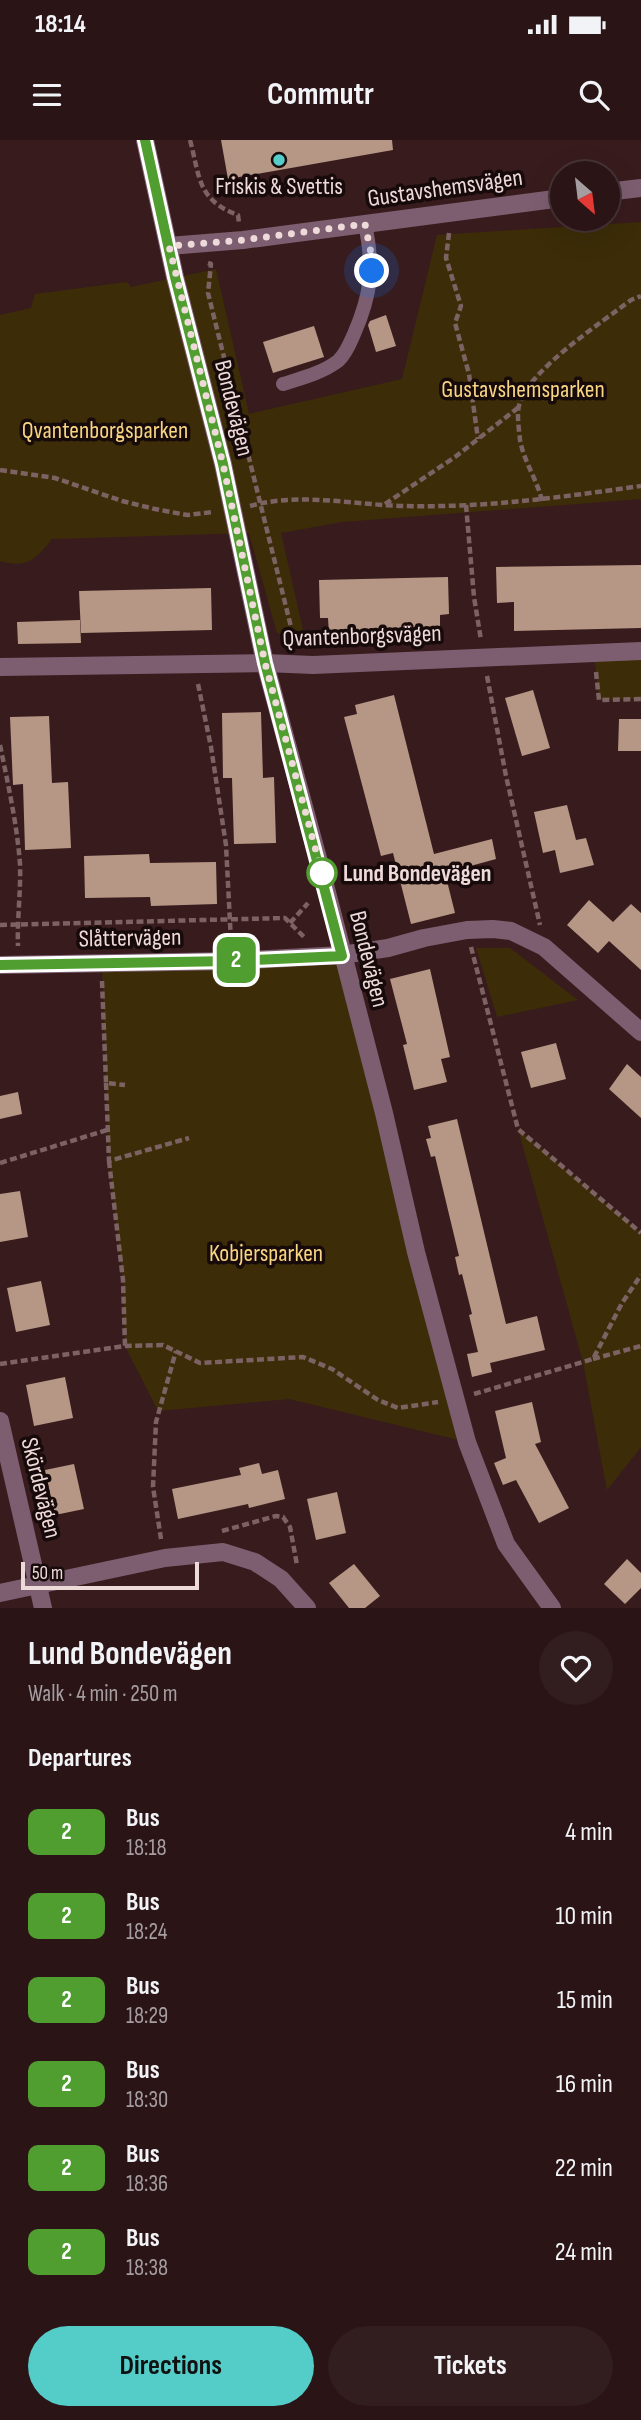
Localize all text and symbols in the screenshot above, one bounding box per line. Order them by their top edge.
text: 18:14 [35,9,86,40]
text: Commutr [267,75,374,114]
icon: menu [28,76,66,114]
icon: search [575,76,613,114]
marker: Friskis & Svettis [271,152,287,168]
north arrow [550,161,620,231]
map controls [550,161,620,231]
street label: Gustavshemsvägen [366,163,524,213]
place label: Friskis & Svettis [215,172,343,201]
your location [354,253,389,288]
street label: Bondevägen [208,357,260,459]
park label: Gustavshemsparken [441,375,605,404]
park label: Qvantenborgsparken [22,416,188,445]
street label: Qvantenborgsvägen [282,619,442,653]
marker: Lund Bondevägen [307,858,337,888]
place label: Lund Bondevägen [343,859,491,888]
street label: Bondevägen [343,908,395,1010]
street label: Slåttervägen [78,923,182,953]
line badge: 2 [213,937,259,983]
text: 2 [231,945,241,974]
park label: Kobjersparken [209,1239,323,1268]
street label: Skördevägen [15,1435,67,1541]
scale bar [21,1559,200,1591]
text: 50 m [32,1562,63,1585]
button: heart [539,1631,613,1705]
text: Lund Bondevägen [28,1634,232,1674]
text: Walk · 4 min · 250 m [28,1680,178,1708]
text: Departures [28,1743,132,1774]
text: Bus [126,1803,160,1834]
text: 2 [61,1817,72,1846]
text: 4 min [565,1817,613,1848]
text: 18:18 [126,1834,167,1862]
text: Bus [126,1887,160,1918]
text: 2 [61,1901,72,1930]
text: 10 min [556,1901,613,1932]
text: 18:24 [126,1918,167,1946]
text: Bus [126,1971,160,2002]
text: 2 [61,1985,72,2014]
text: 15 min [557,1985,613,2016]
text: 18:29 [126,2002,168,2030]
text: Bus [126,2055,160,2086]
text: 2 [61,2069,72,2098]
text: 16 min [556,2069,613,2100]
text: 18:30 [126,2086,168,2114]
text: Bus [126,2139,160,2170]
text: 2 [61,2153,72,2182]
text: 22 min [555,2153,613,2184]
text: 18:36 [126,2170,168,2198]
text: Bus [126,2223,160,2254]
text: 2 [61,2237,72,2266]
text: 24 min [555,2237,613,2268]
text: 18:38 [126,2254,168,2282]
button: Directions [28,2326,314,2406]
button: Tickets [328,2326,613,2406]

